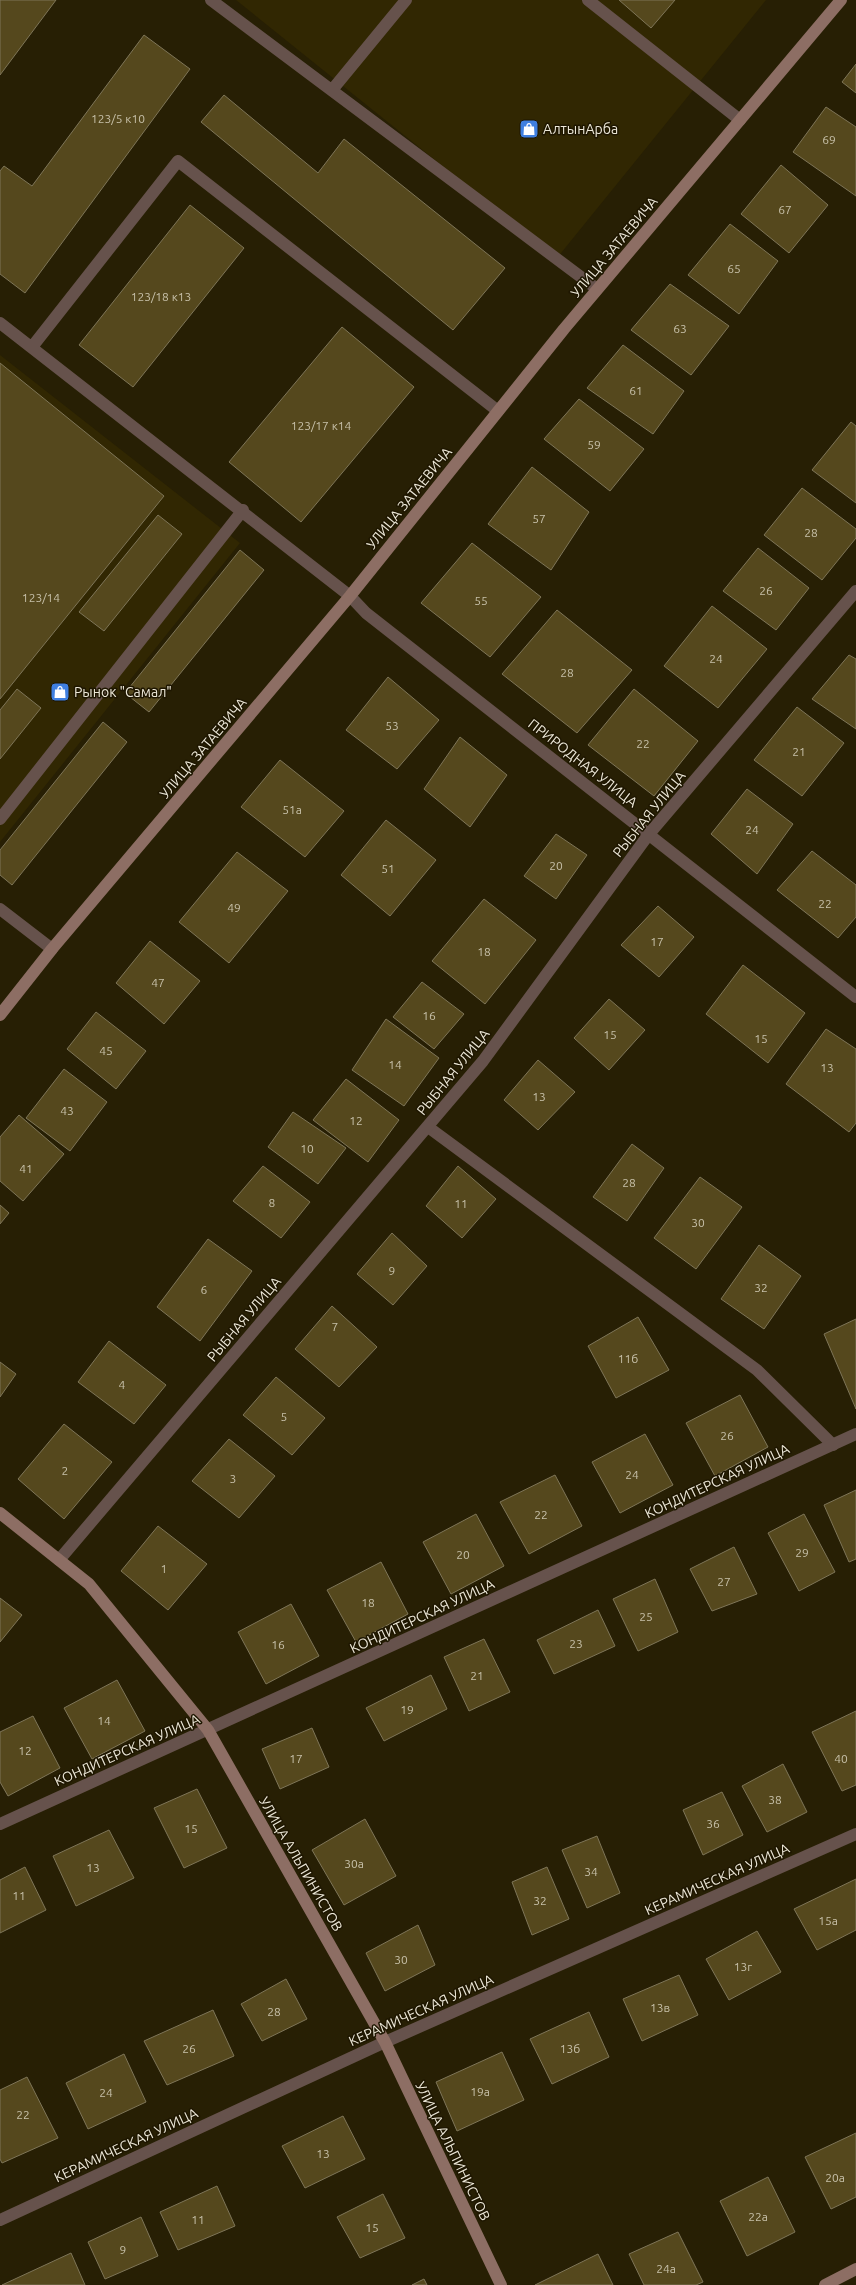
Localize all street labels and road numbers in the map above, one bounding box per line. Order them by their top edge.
street label: УЛИЦА ЗАТАЕВИЧА [567,193,661,301]
street label: УЛИЦА ЗАТАЕВИЧА [363,444,455,552]
street label: УЛИЦА ЗАТАЕВИЧА [156,694,250,802]
street label: ПРИРОДНАЯ УЛИЦА [525,715,641,811]
street label: РЫБНАЯ УЛИЦА [609,768,689,860]
street label: РЫБНАЯ УЛИЦА [413,1026,493,1118]
street label: РЫБНАЯ УЛИЦА [204,1273,284,1365]
street label: КОНДИТЕРСКАЯ УЛИЦА [642,1440,792,1522]
street label: КОНДИТЕРСКАЯ УЛИЦА [347,1575,497,1657]
street label: КОНДИТЕРСКАЯ УЛИЦА [52,1711,202,1789]
street label: УЛИЦА АЛЬПИНИСТОВ [256,1794,346,1934]
street label: КЕРАМИЧЕСКАЯ УЛИЦА [642,1840,792,1918]
street label: КЕРАМИЧЕСКАЯ УЛИЦА [346,1971,496,2049]
street label: УЛИЦА АЛЬПИНИСТОВ [412,2079,494,2223]
street label: КЕРАМИЧЕСКАЯ УЛИЦА [52,2105,200,2185]

